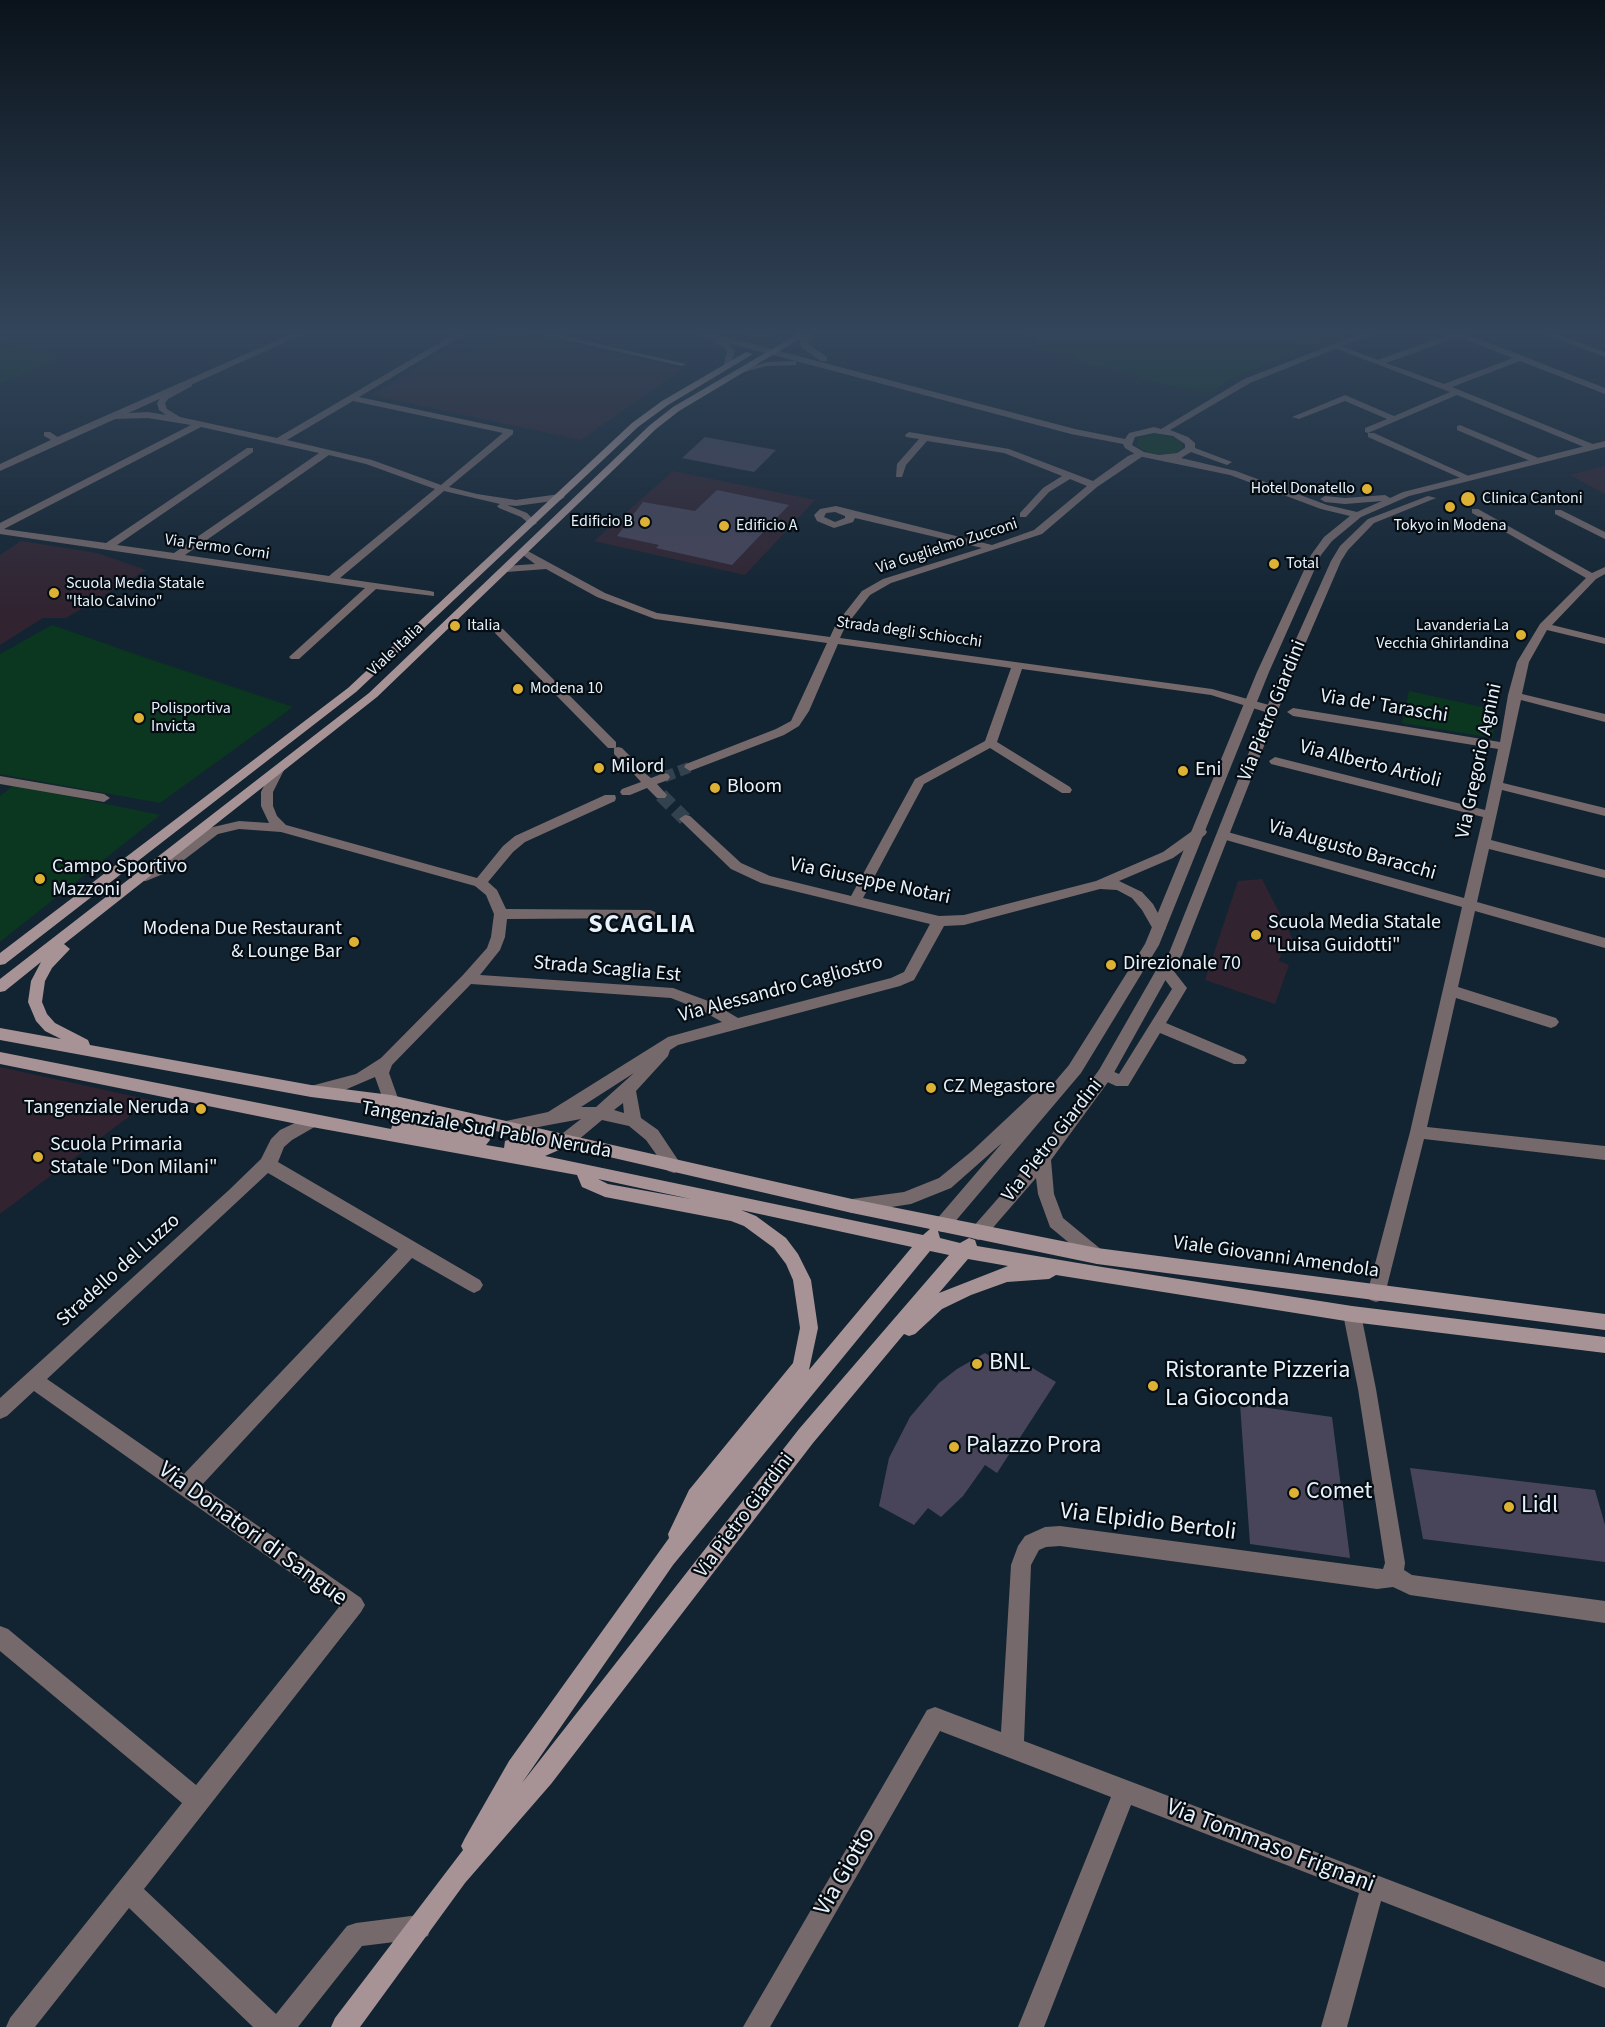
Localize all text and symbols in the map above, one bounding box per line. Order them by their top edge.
place label: Hotel Donatello [1251,479,1355,499]
marker: Hotel Donatello [1360,482,1374,496]
place label: Clinica Cantoni [1482,489,1583,509]
marker: Clinica Cantoni [1459,490,1477,508]
marker: Tokyo in Modena [1443,500,1457,514]
place label: Edificio B [571,512,633,532]
marker: Edificio B [638,515,652,529]
street label: Via Guglielmo Zucconi [874,515,1020,579]
place label: Edificio A [736,516,797,536]
place label: Tokyo in Modena [1393,516,1507,536]
marker: Edificio A [717,519,731,533]
street label: Via Fermo Corni [163,531,271,565]
place label: Total [1286,554,1319,574]
marker: Total [1267,557,1281,571]
place label: Scuola Media Statale "Italo Calvino" [66,574,204,612]
marker: Scuola Media Statale "Italo Calvino" [47,586,61,600]
street label: Strada degli Schiocchi [835,613,983,653]
place label: Italia [467,616,500,636]
place label: Lavanderia La Vecchia Ghirlandina [1376,616,1509,654]
street label: Viale Italia [364,619,428,681]
marker: Italia [448,619,462,633]
marker: Lavanderia La Vecchia Ghirlandina [1514,628,1528,642]
street label: Via Pietro Giardini [1234,637,1312,785]
place label: Modena 10 [530,679,603,699]
street label: Via Gregorio Agnini [1452,681,1508,841]
marker: Modena 10 [511,682,525,696]
street label: Via de' Taraschi [1319,685,1449,729]
place label: Polisportiva Invicta [151,699,231,737]
marker: Polisportiva Invicta [132,711,146,725]
street label: Via Alberto Artioli [1297,736,1443,794]
place label: Milord [611,756,664,780]
place label: Eni [1195,759,1221,783]
marker: Milord [592,761,606,775]
marker: Eni [1176,764,1190,778]
place label: Bloom [727,776,782,800]
marker: Bloom [708,781,722,795]
street label: Via Augusto Baracchi [1265,816,1439,886]
street label: Via Giuseppe Notari [788,853,952,911]
place label: Campo Sportivo Mazzoni [52,856,187,903]
marker: Campo Sportivo Mazzoni [33,872,47,886]
district label: SCAGLIA [588,910,696,942]
place label: Scuola Media Statale "Luisa Guidotti" [1268,912,1441,959]
place label: Modena Due Restaurant & Lounge Bar [143,918,342,965]
marker: Scuola Media Statale "Luisa Guidotti" [1249,928,1263,942]
marker: Modena Due Restaurant & Lounge Bar [347,935,361,949]
street label: Via Alessandro Cagliostro [676,951,886,1029]
street label: Strada Scaglia Est [532,952,682,988]
place label: Direzionale 70 [1123,953,1241,977]
marker: Direzionale 70 [1104,958,1118,972]
street label: Via Pietro Giardini [998,1075,1108,1207]
place label: CZ Megastore [943,1076,1055,1100]
marker: CZ Megastore [924,1081,938,1095]
place label: Tangenziale Neruda [24,1097,189,1121]
street label: Tangenziale Sud Pablo Neruda [359,1097,613,1165]
marker: Tangenziale Neruda [194,1102,208,1116]
place label: Scuola Primaria Statale "Don Milani" [50,1134,217,1181]
marker: Scuola Primaria Statale "Don Milani" [31,1150,45,1164]
street label: Stradello del Luzzo [52,1209,186,1333]
street label: Viale Giovanni Amendola [1172,1232,1380,1284]
place label: BNL [989,1350,1030,1378]
marker: BNL [970,1357,984,1371]
place label: Ristorante Pizzeria La Gioconda [1165,1358,1350,1414]
marker: Ristorante Pizzeria La Gioconda [1146,1379,1160,1393]
place label: Palazzo Prora [966,1433,1101,1461]
marker: Palazzo Prora [947,1440,961,1454]
street label: Via Pietro Giardini [690,1449,800,1583]
street label: Via Donatori di Sangue [152,1457,352,1613]
place label: Comet [1306,1479,1372,1507]
marker: Comet [1287,1486,1301,1500]
place label: Lidl [1521,1493,1558,1521]
street label: Via Elpidio Bertoli [1058,1498,1238,1548]
marker: Lidl [1502,1500,1516,1514]
street label: Via Tommaso Frignani [1162,1794,1378,1900]
street label: Via Giotto [809,1823,883,1921]

